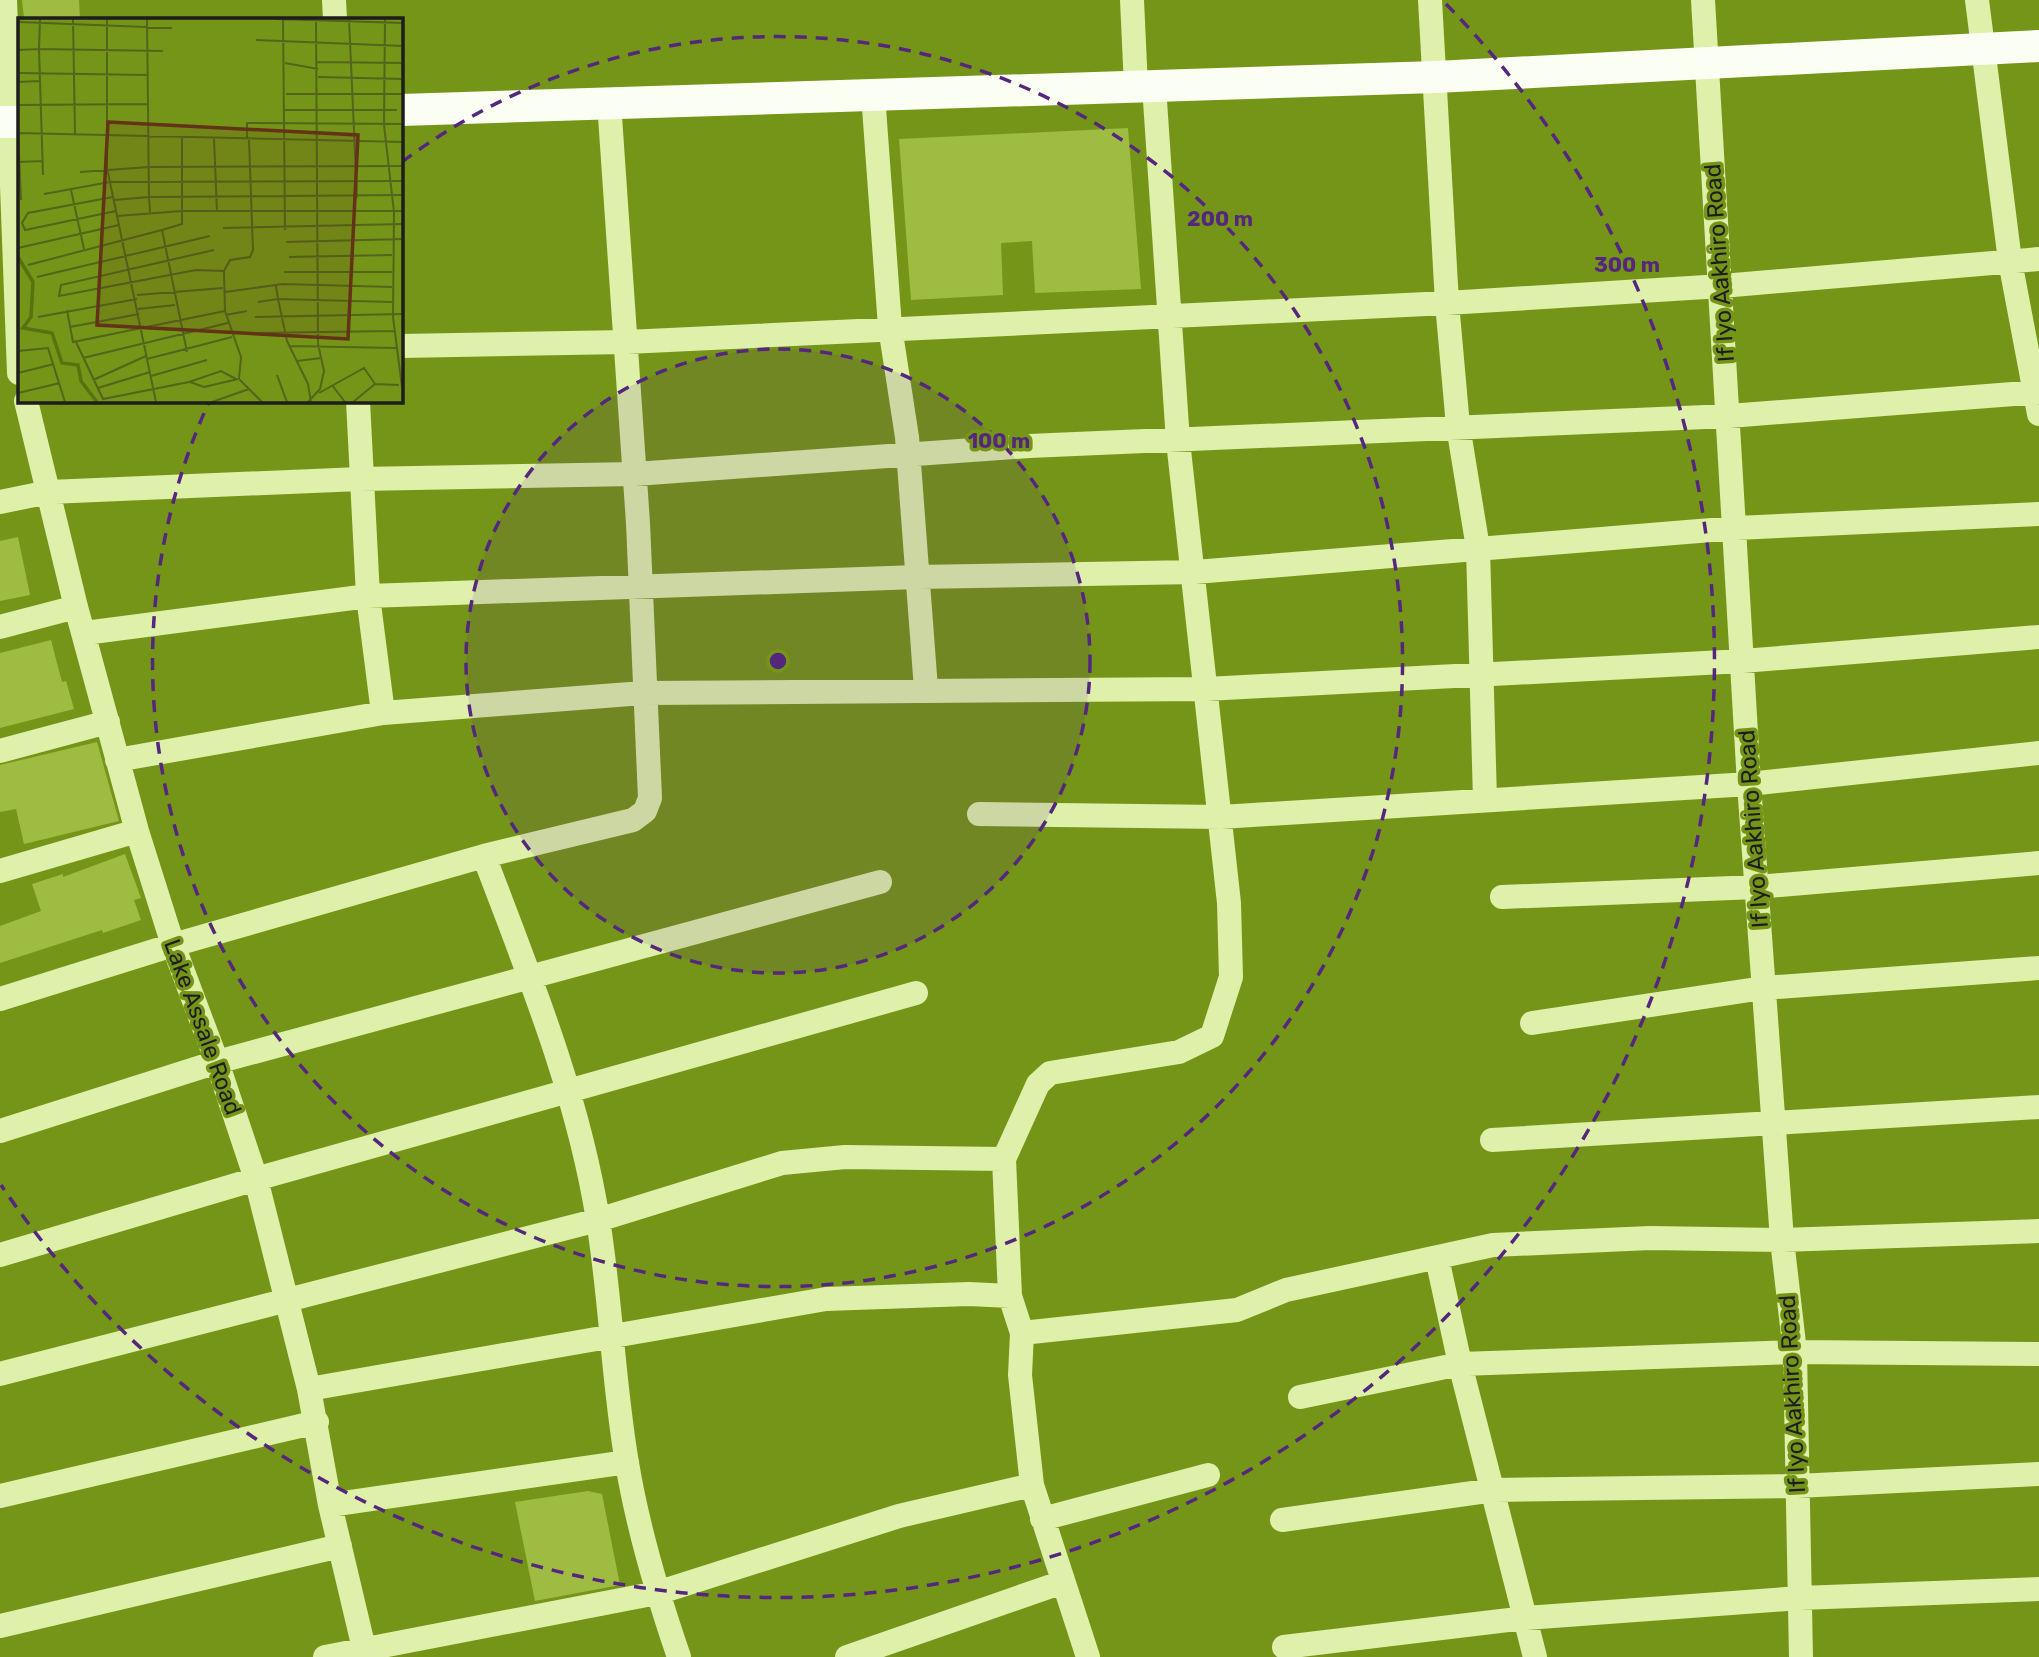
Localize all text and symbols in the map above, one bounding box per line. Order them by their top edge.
inset map [18,18,402,402]
street label: If Iyo Aakhiro Road [1698,163,1740,363]
text: 200 m [1187,206,1253,231]
text: 300 m [1594,252,1660,277]
text: 100 m [968,428,1030,453]
centre of rings [766,649,790,673]
street label: If Iyo Aakhiro Road [1732,729,1774,929]
street label: Lake Assale Road [158,935,248,1119]
street label: If Iyo Aakhiro Road [1773,1294,1811,1494]

